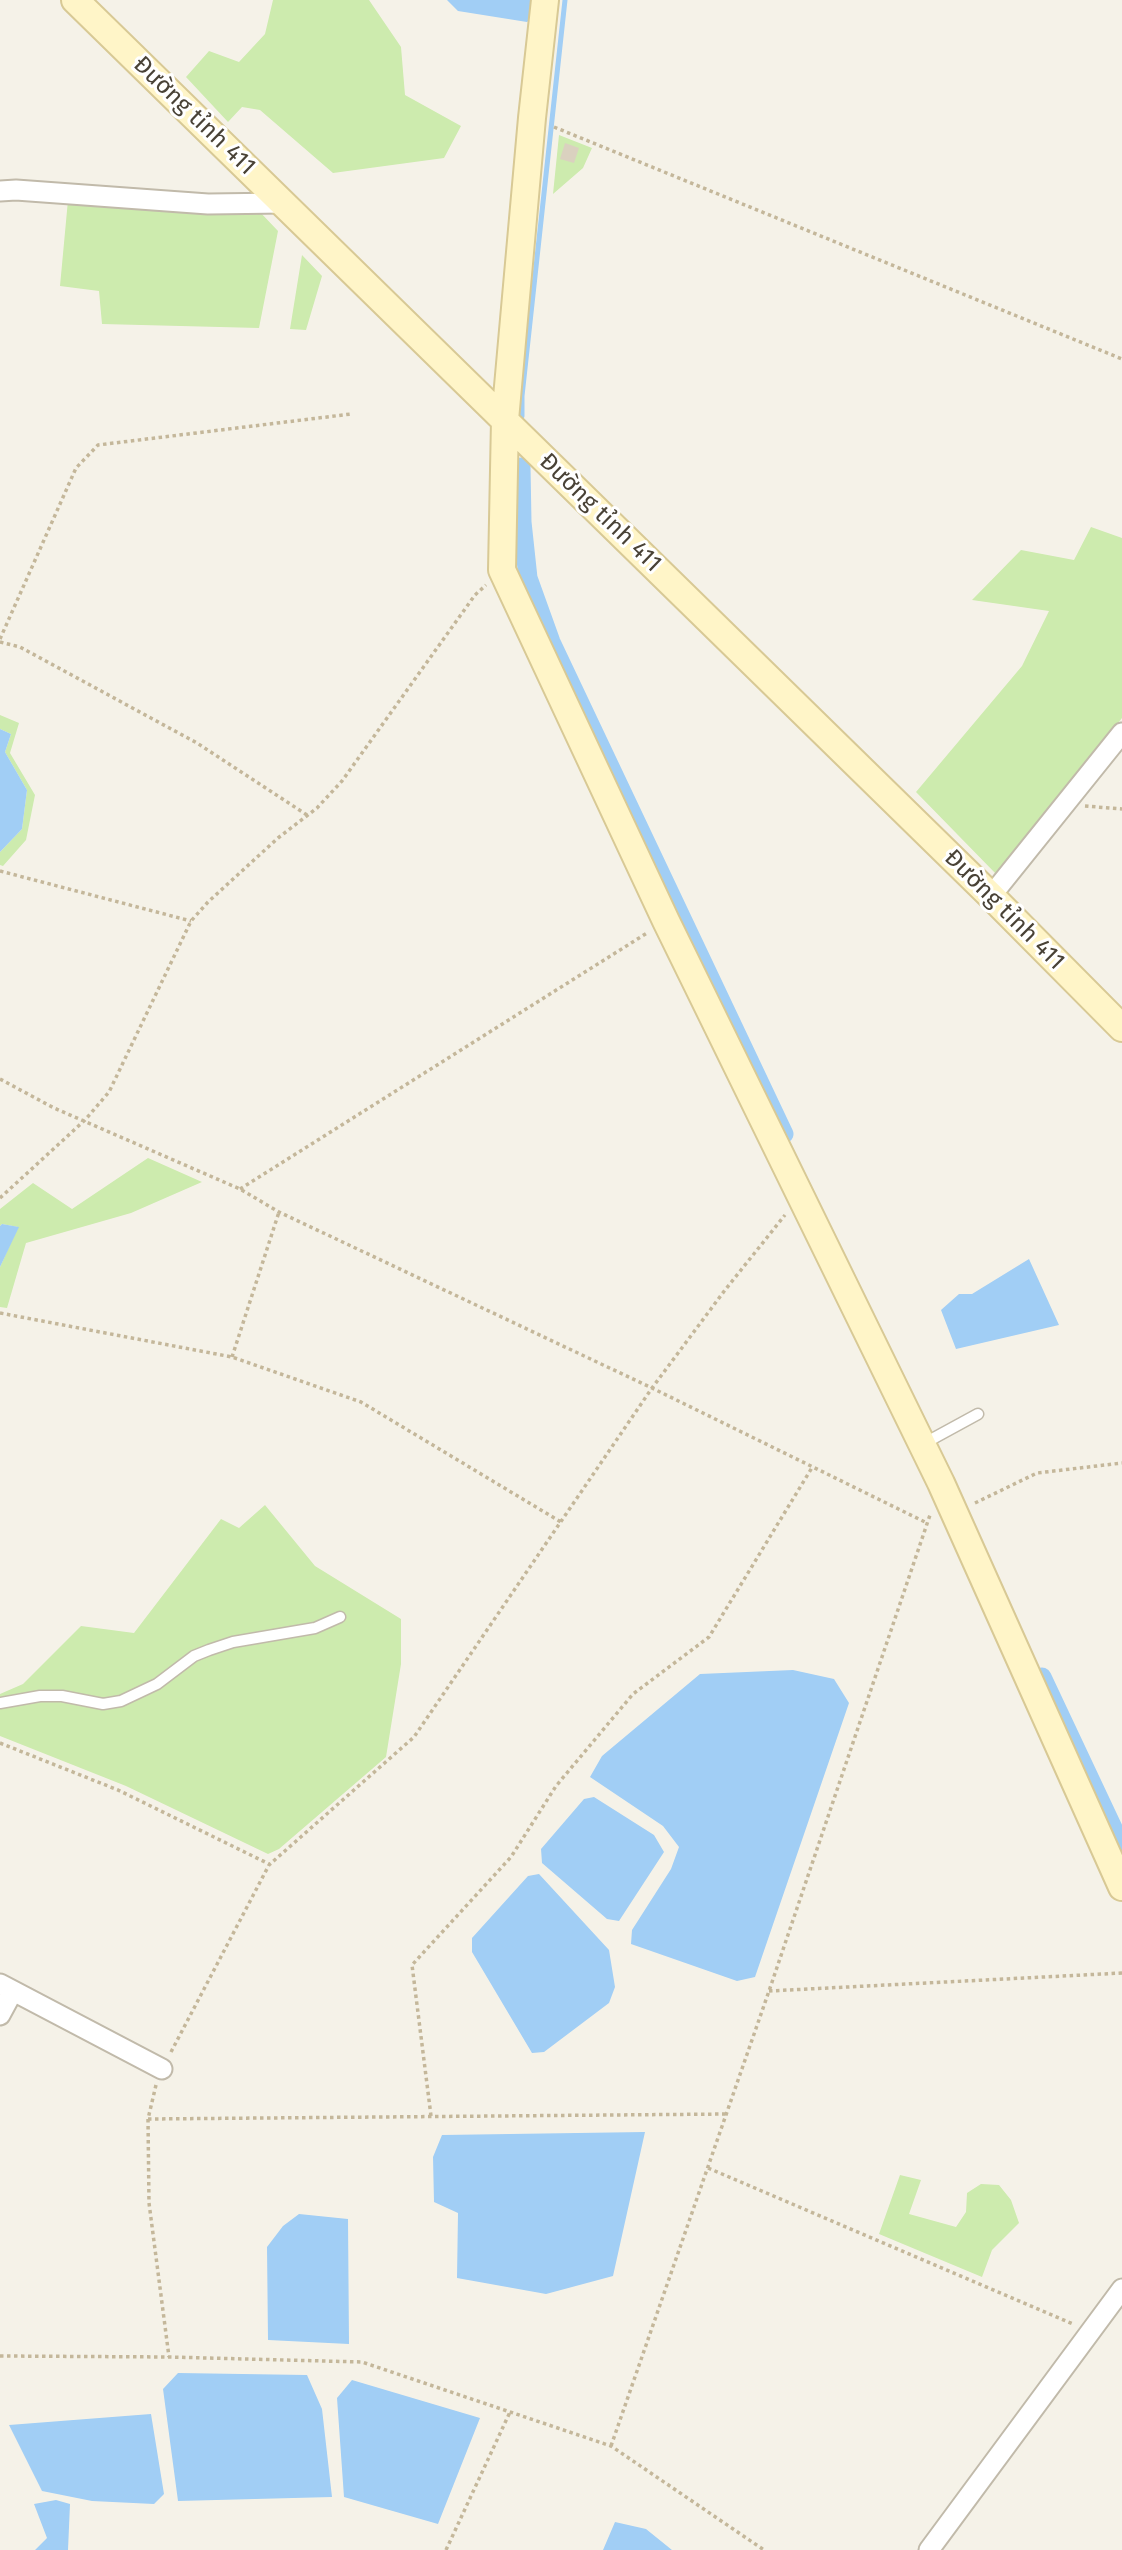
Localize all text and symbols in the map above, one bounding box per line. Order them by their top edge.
street label: Đường tỉnh 411 [127,51,261,181]
street label: Đường tỉnh 411 [533,448,667,578]
street label: Đường tỉnh 411 [938,844,1070,976]

